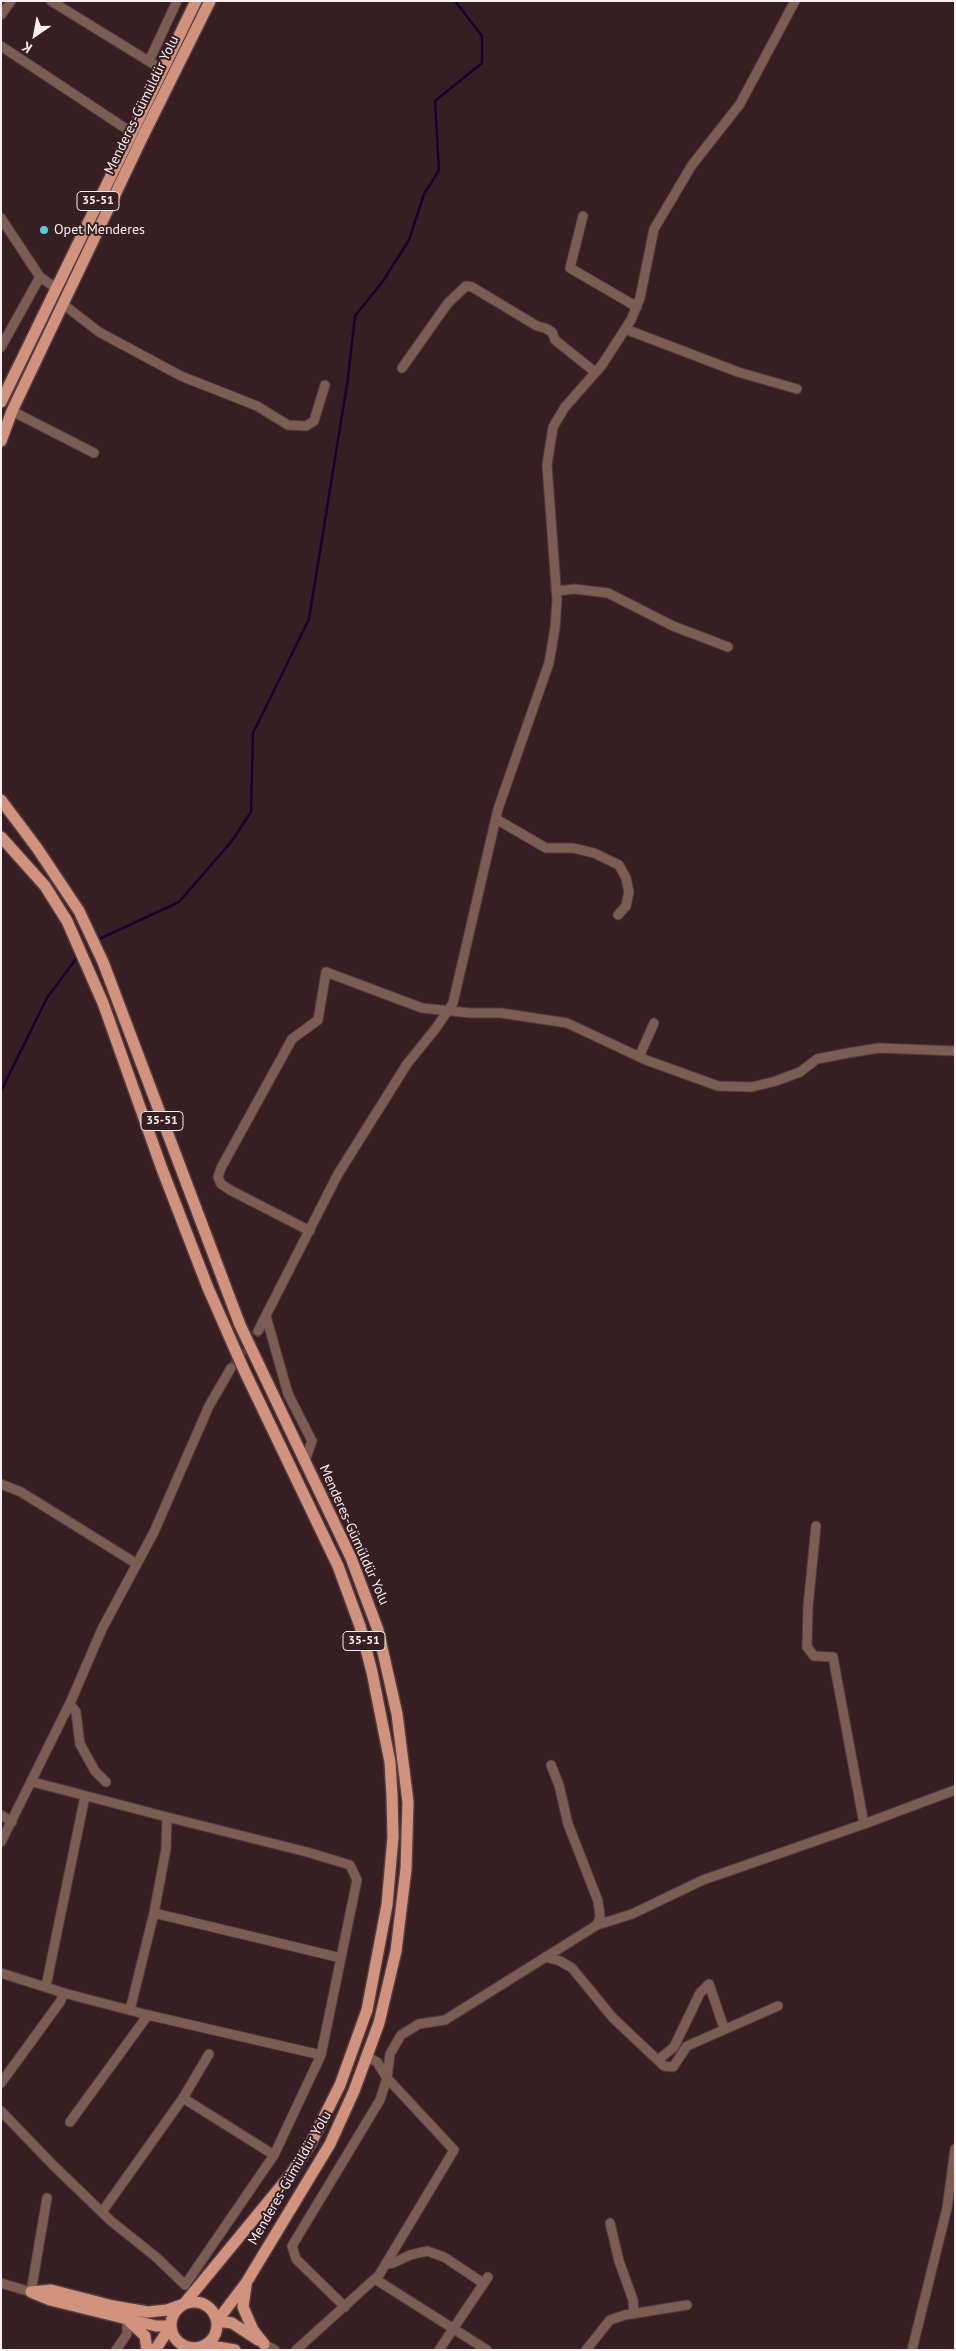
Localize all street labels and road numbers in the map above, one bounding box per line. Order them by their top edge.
street label: Menderes-Gümüldür Yolu [101,33,183,177]
road number: 35-51 [77,192,119,210]
road number: 35-51 [141,1112,183,1130]
street label: Menderes-Gümüldür Yolu [315,1462,393,1608]
road number: 35-51 [343,1632,385,1650]
street label: Menderes-Gümüldür Yolu [245,2108,335,2248]

